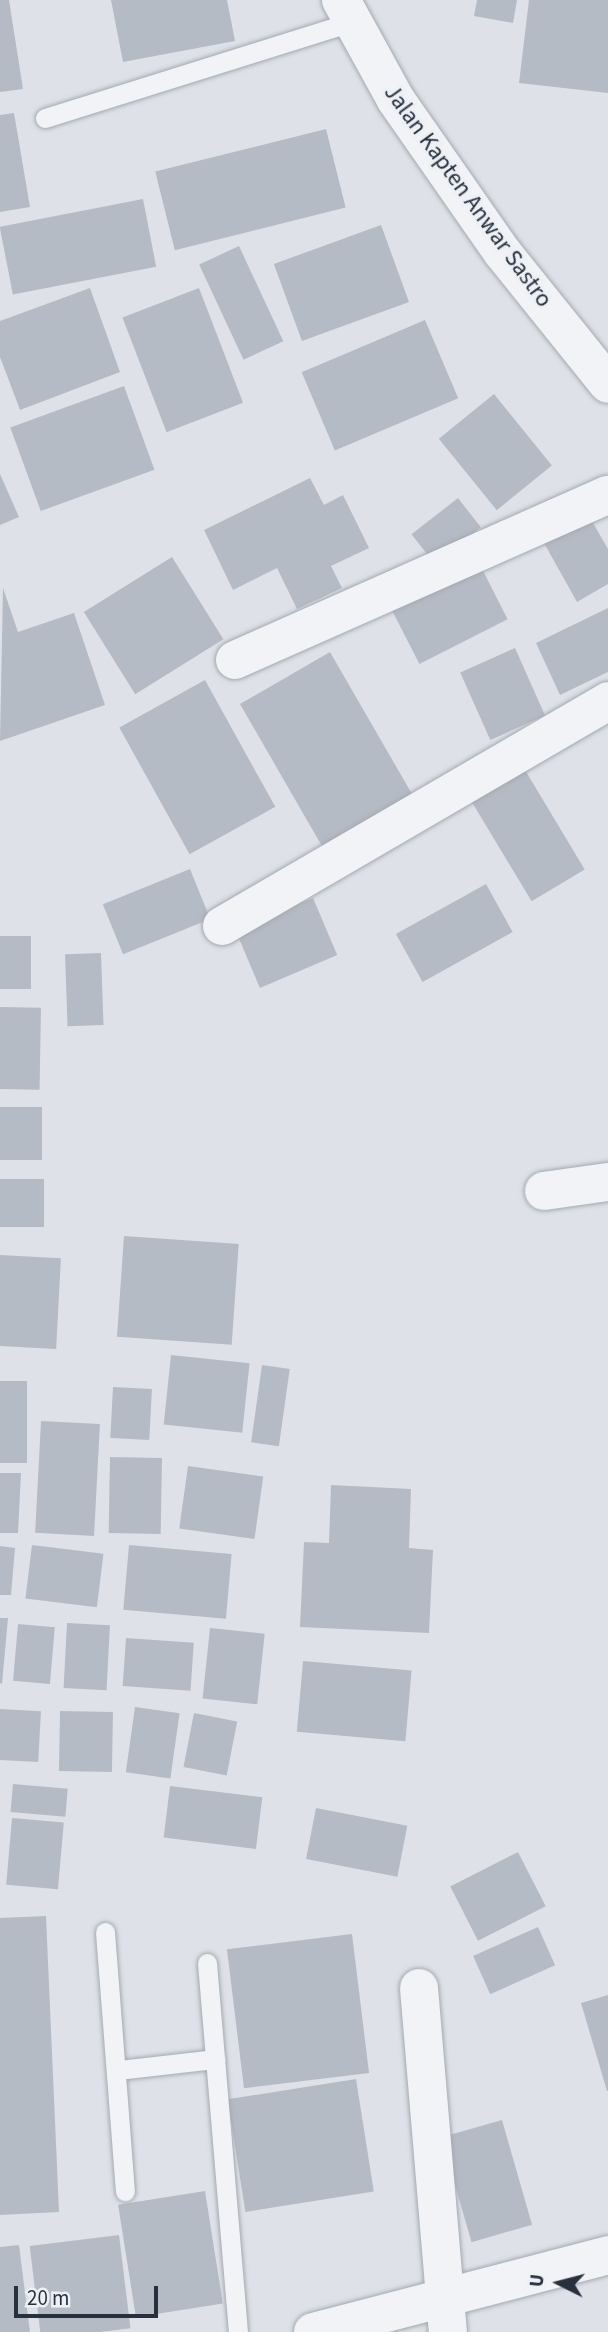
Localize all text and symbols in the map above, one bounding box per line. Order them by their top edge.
street label: Jalan Kapten Anwar Sastro [377,79,559,313]
north arrow [524,2248,594,2318]
scale bar [18,2272,161,2316]
text: U [524,2273,552,2288]
text: 20 m [27,2283,69,2313]

